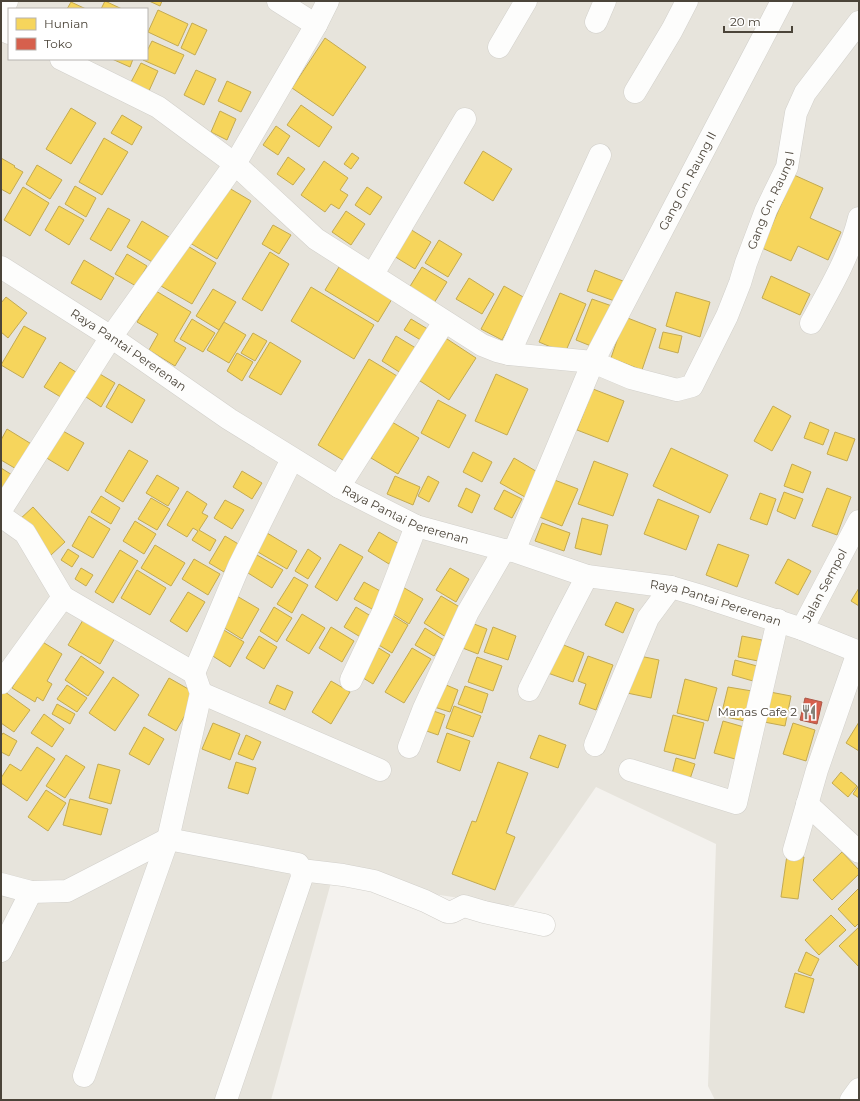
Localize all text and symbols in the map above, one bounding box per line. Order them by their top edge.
legend [8,8,148,60]
scale bar [724,8,792,34]
text: 20 m [730,14,761,29]
text: Hunian [44,16,88,31]
text: Toko [44,36,72,51]
street label: Gang Gn. Raung II [655,129,719,233]
street label: Gang Gn. Raung I [744,150,797,252]
street label: Raya Pantai Pererenan [68,305,189,394]
street label: Raya Pantai Pererenan [340,482,471,547]
street label: Jalan Sempol [798,546,850,626]
street label: Raya Pantai Pererenan [649,576,783,629]
restaurant icon: Manas Cafe 2 [800,703,818,721]
place label: Manas Cafe 2 [718,704,797,719]

